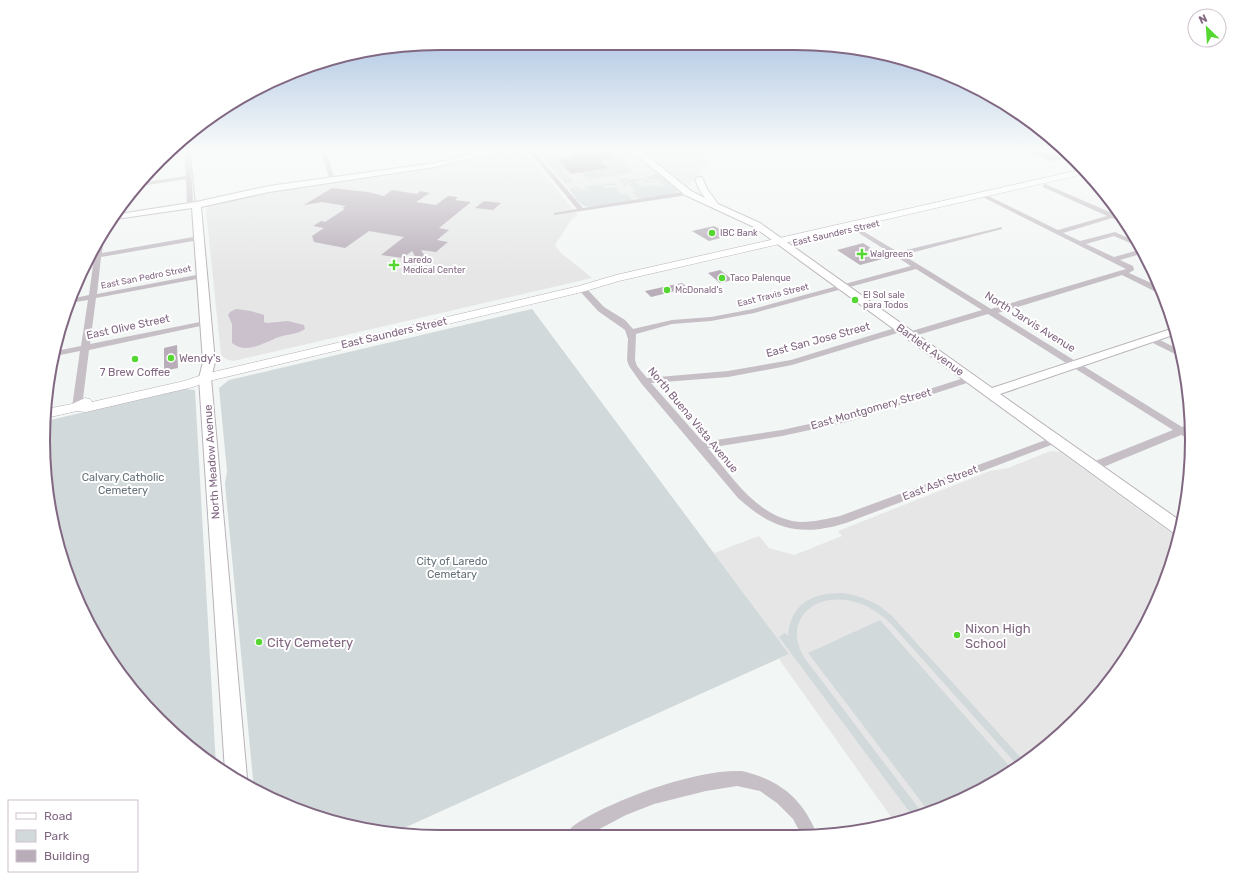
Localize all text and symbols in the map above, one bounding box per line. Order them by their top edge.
north arrow [1187,8,1227,48]
text: N [1197,12,1209,27]
street label: East Saunders Street [792,218,881,248]
marker: IBC Bank [707,228,717,238]
place label: IBC Bank [720,228,758,238]
marker: Walgreens [857,249,867,259]
place label: Walgreens [870,249,913,259]
place label: Laredo Medical Center [403,255,466,275]
marker: Laredo Medical Center [388,259,400,271]
street label: East San Pedro Street [100,263,192,291]
marker: Taco Palenque [717,273,727,283]
place label: Taco Palenque [730,273,791,283]
street label: East Travis Street [736,281,810,309]
marker: McDonald's [662,285,672,295]
place label: McDonald's [675,285,723,295]
street label: North Jarvis Avenue [982,289,1078,355]
place label: El Sol sale para Todos [863,290,909,310]
marker: El Sol sale para Todos [850,295,860,305]
street label: East Olive Street [85,312,171,342]
street label: East Saunders Street [340,314,449,352]
street label: East San Jose Street [765,320,872,360]
street label: Bartlett Avenue [894,321,966,379]
place label: Wendy's [179,352,221,365]
marker: Wendy's [166,353,176,363]
marker: 7 Brew Coffee [130,354,140,364]
street label: North Buena Vista Avenue [645,365,741,475]
place label: 7 Brew Coffee [100,366,170,379]
street label: East Montgomery Street [809,385,933,432]
street label: North Meadow Avenue [202,404,222,520]
street label: East Ash Street [901,462,980,503]
park label: Calvary Catholic Cemetery [82,471,164,497]
park label: City of Laredo Cemetary [416,555,488,581]
place label: Nixon High School [965,621,1031,651]
marker: Nixon High School [952,630,962,640]
place label: City Cemetery [267,635,353,650]
marker: City Cemetery [254,637,264,647]
legend [8,800,138,872]
text: Road [44,809,72,823]
text: Park [44,829,70,843]
text: Building [44,849,90,863]

